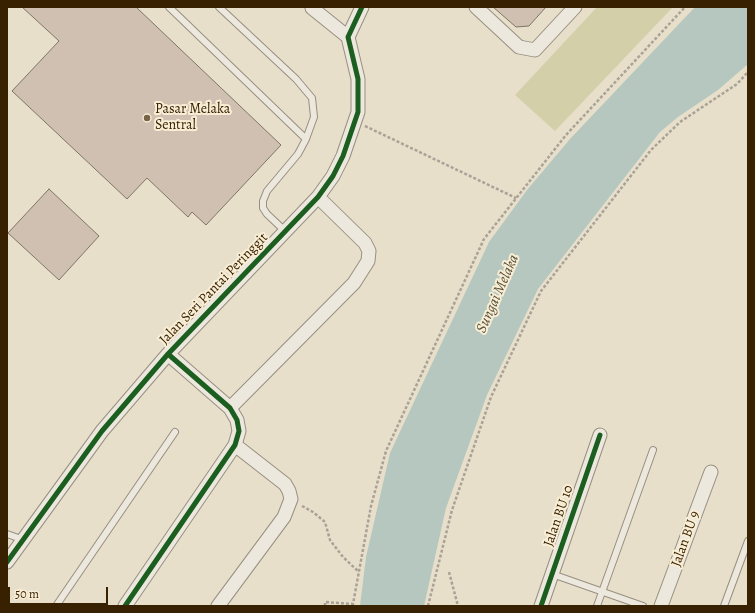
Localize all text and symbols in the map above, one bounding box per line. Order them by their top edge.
place label: Pasar Melaka Sentral [155,102,230,134]
marker: Pasar Melaka Sentral [142,113,152,123]
street label: Jalan Seri Pantai Peringgit [156,230,272,348]
water label: Sungai Melaka [473,252,523,336]
street label: Jalan BU 10 [541,483,577,549]
street label: Jalan BU 9 [668,509,704,569]
scale bar [10,579,110,605]
text: 50 m [15,586,39,602]

